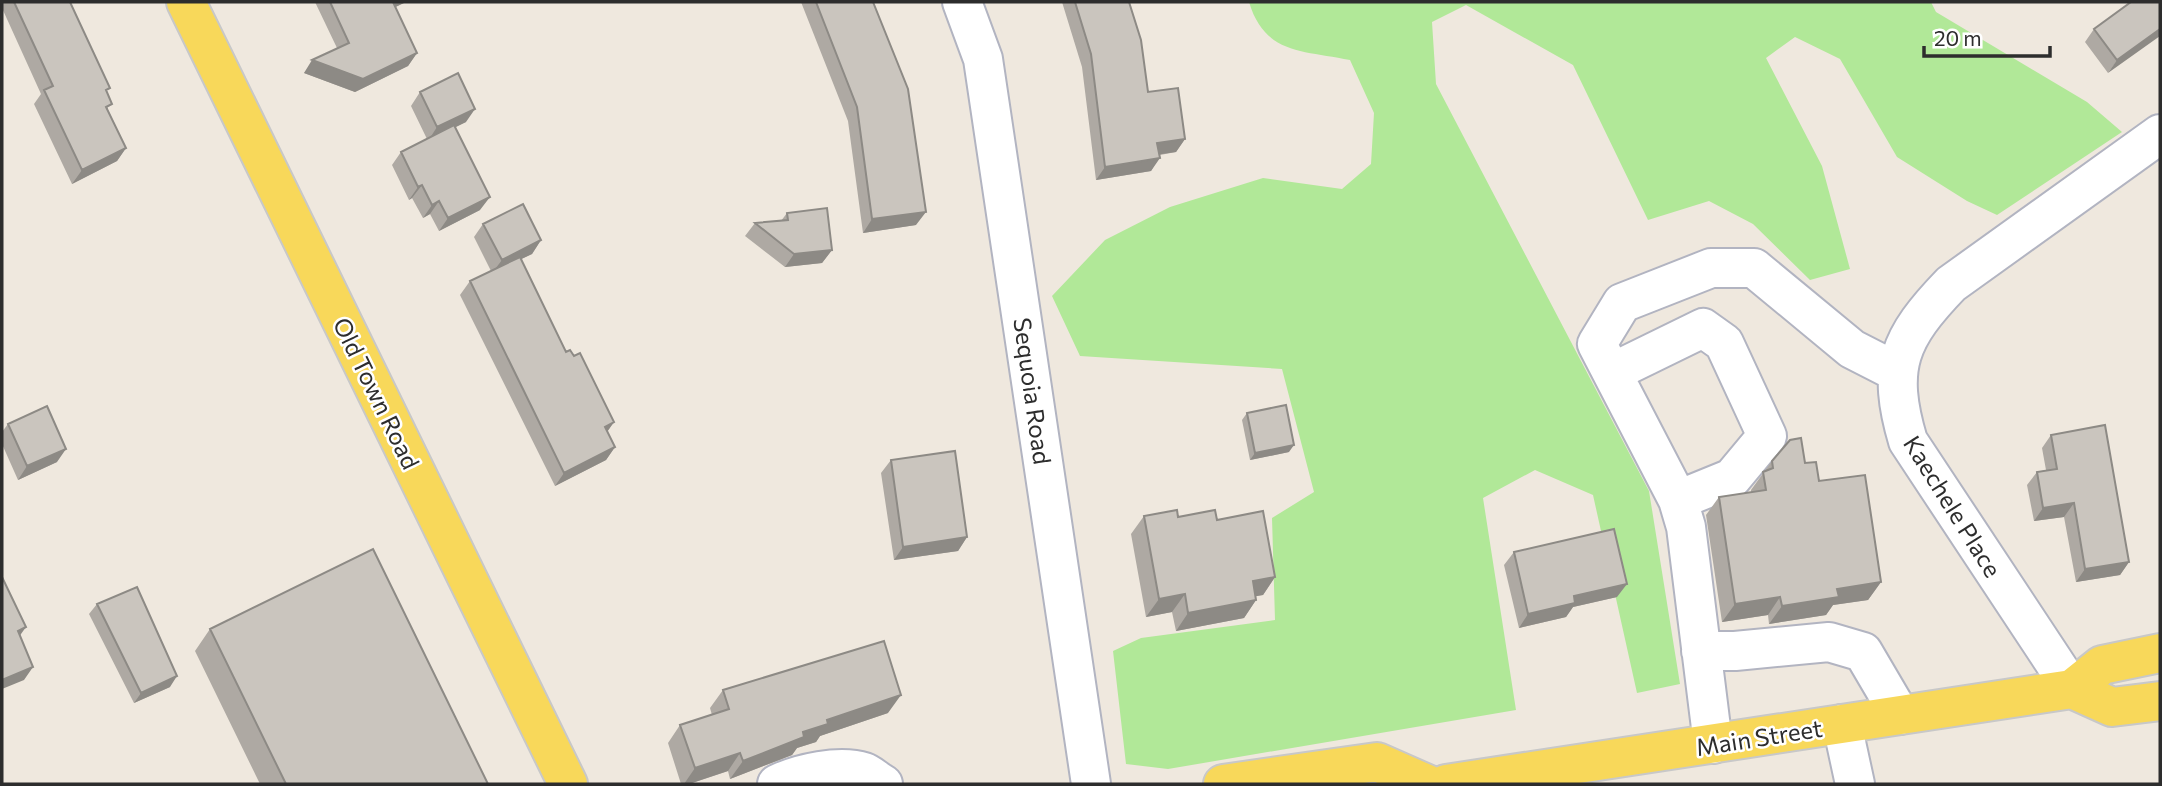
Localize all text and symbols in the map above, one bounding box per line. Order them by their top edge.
scale bar [1924,14,2050,58]
text: 20 m [1934,25,1982,50]
street label: Old Town Road [328,312,426,474]
street label: Sequoia Road [1008,316,1058,466]
street label: Kaechele Place [1898,430,2008,582]
street label: Main Street [1694,713,1824,761]

